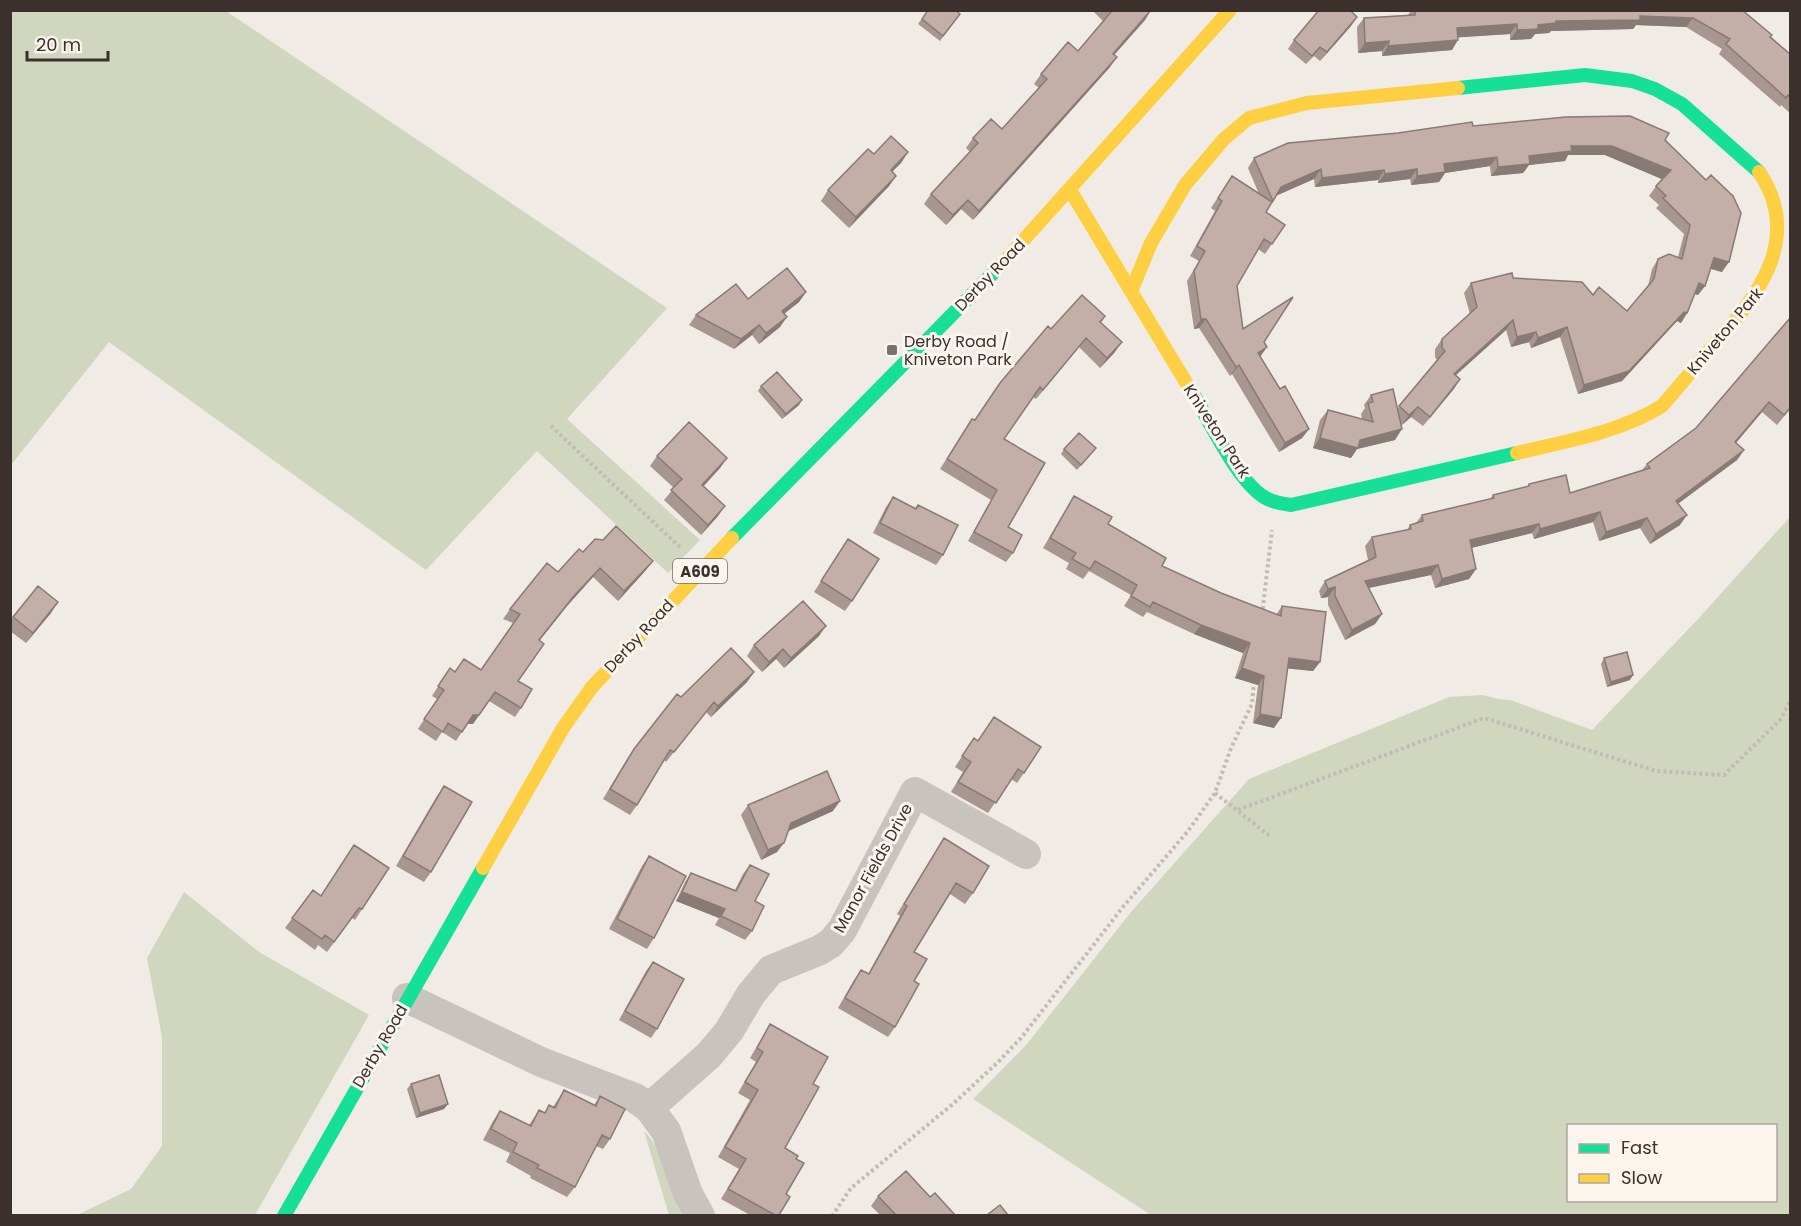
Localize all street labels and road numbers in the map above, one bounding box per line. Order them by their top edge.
street label: Derby Road [949,234,1031,316]
street label: Kniveton Park [1682,282,1769,380]
street label: Kniveton Park [1178,380,1256,483]
road number: A609 [673,559,727,583]
street label: Derby Road [599,594,679,678]
street label: Manor Fields Drive [828,799,918,937]
street label: Derby Road [347,1000,413,1092]

